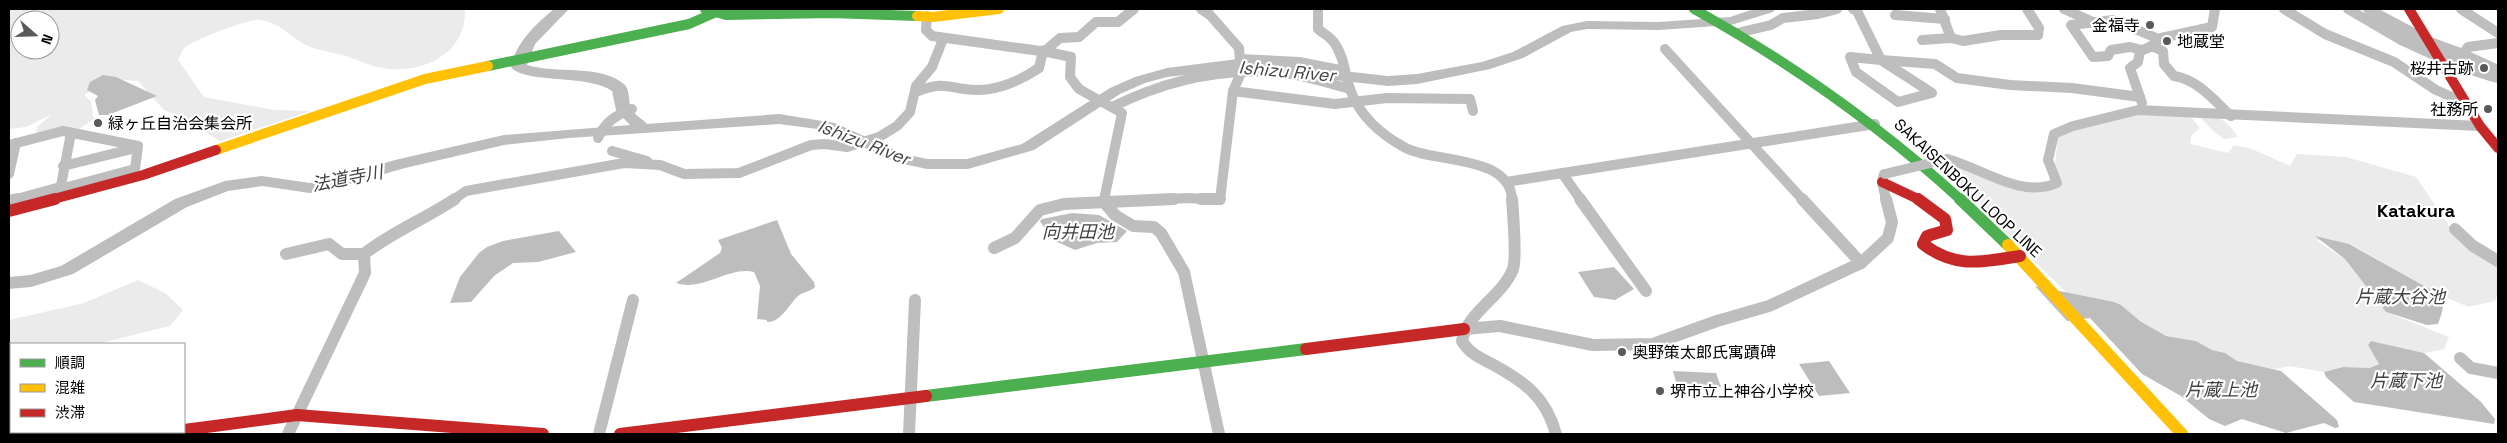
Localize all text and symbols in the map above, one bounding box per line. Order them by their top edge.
north arrow [10,10,60,60]
place label: 金福寺 [2092,15,2140,36]
marker: 金福寺 [2144,19,2156,31]
place label: 地蔵堂 [2177,31,2225,52]
text: N [37,32,57,47]
marker: 地蔵堂 [2161,35,2173,47]
water label: Ishizu River [1238,55,1338,87]
place label: 桜井古跡 [2410,58,2474,79]
marker: 桜井古跡 [2478,62,2490,74]
place label: 社務所 [2430,99,2478,120]
marker: 社務所 [2482,103,2494,115]
place label: 緑ヶ丘自治会集会所 [108,113,252,134]
water label: Ishizu River [815,114,915,171]
street label: SAKAISENBOKU LOOP LINE [1890,114,2046,262]
marker: 緑ヶ丘自治会集会所 [92,117,104,129]
water label: 法道寺川 [309,159,386,196]
district label: Katakura [2377,199,2456,222]
water label: 向井田池 [1042,220,1116,243]
water label: 片蔵大谷池 [2355,285,2447,308]
place label: 奥野策太郎氏寓蹟碑 [1632,342,1776,363]
legend [10,343,185,433]
marker: 奥野策太郎氏寓蹟碑 [1616,346,1628,358]
text: 順調 [55,353,85,372]
water label: 片蔵下池 [2370,369,2444,392]
text: 混雑 [55,378,85,397]
water label: 片蔵上池 [2185,378,2259,401]
place label: 堺市立上神谷小学校 [1670,381,1814,402]
marker: 堺市立上神谷小学校 [1654,385,1666,397]
text: 渋滞 [55,403,85,422]

